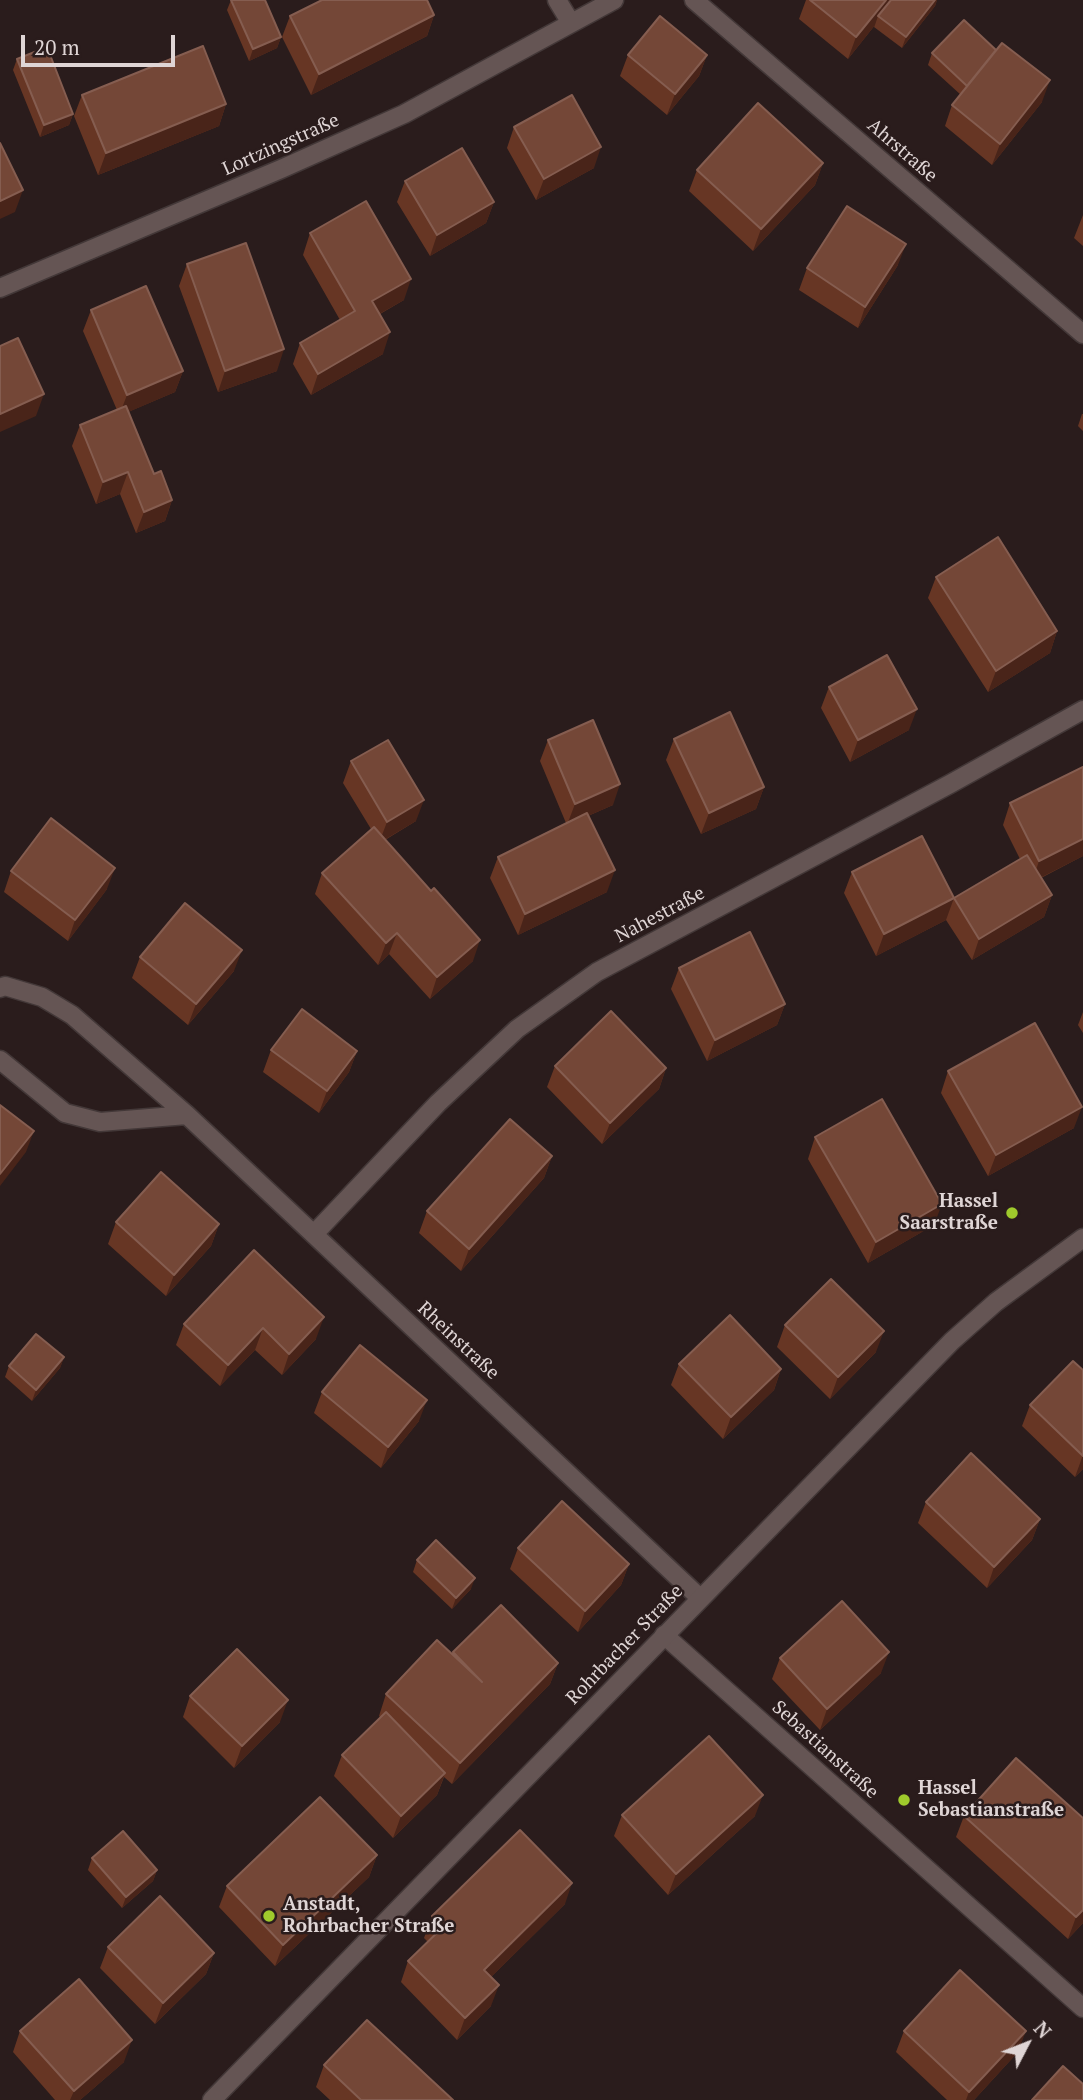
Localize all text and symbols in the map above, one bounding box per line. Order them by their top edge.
scale bar [24,21,178,65]
text: 20 m [34,33,80,61]
street label: Lortzingstraße [219,109,343,181]
street label: Ahrstraße [862,114,942,188]
street label: Nahestraße [611,882,709,948]
place label: Hassel Saarstraße [900,1191,998,1235]
marker: Hassel Saarstraße [1004,1205,1020,1221]
street label: Rheinstraße [412,1297,504,1385]
street label: Rohrbacher Straße [562,1580,688,1710]
street label: Sebastianstraße [767,1696,883,1804]
place label: Hassel Sebastianstraße [918,1778,1064,1822]
marker: Hassel Sebastianstraße [896,1792,912,1808]
place label: Anstadt, Rohrbacher Straße [283,1894,455,1938]
marker: Anstadt, Rohrbacher Straße [261,1908,277,1924]
north arrow [992,2009,1062,2079]
text: N [1029,2016,1057,2043]

